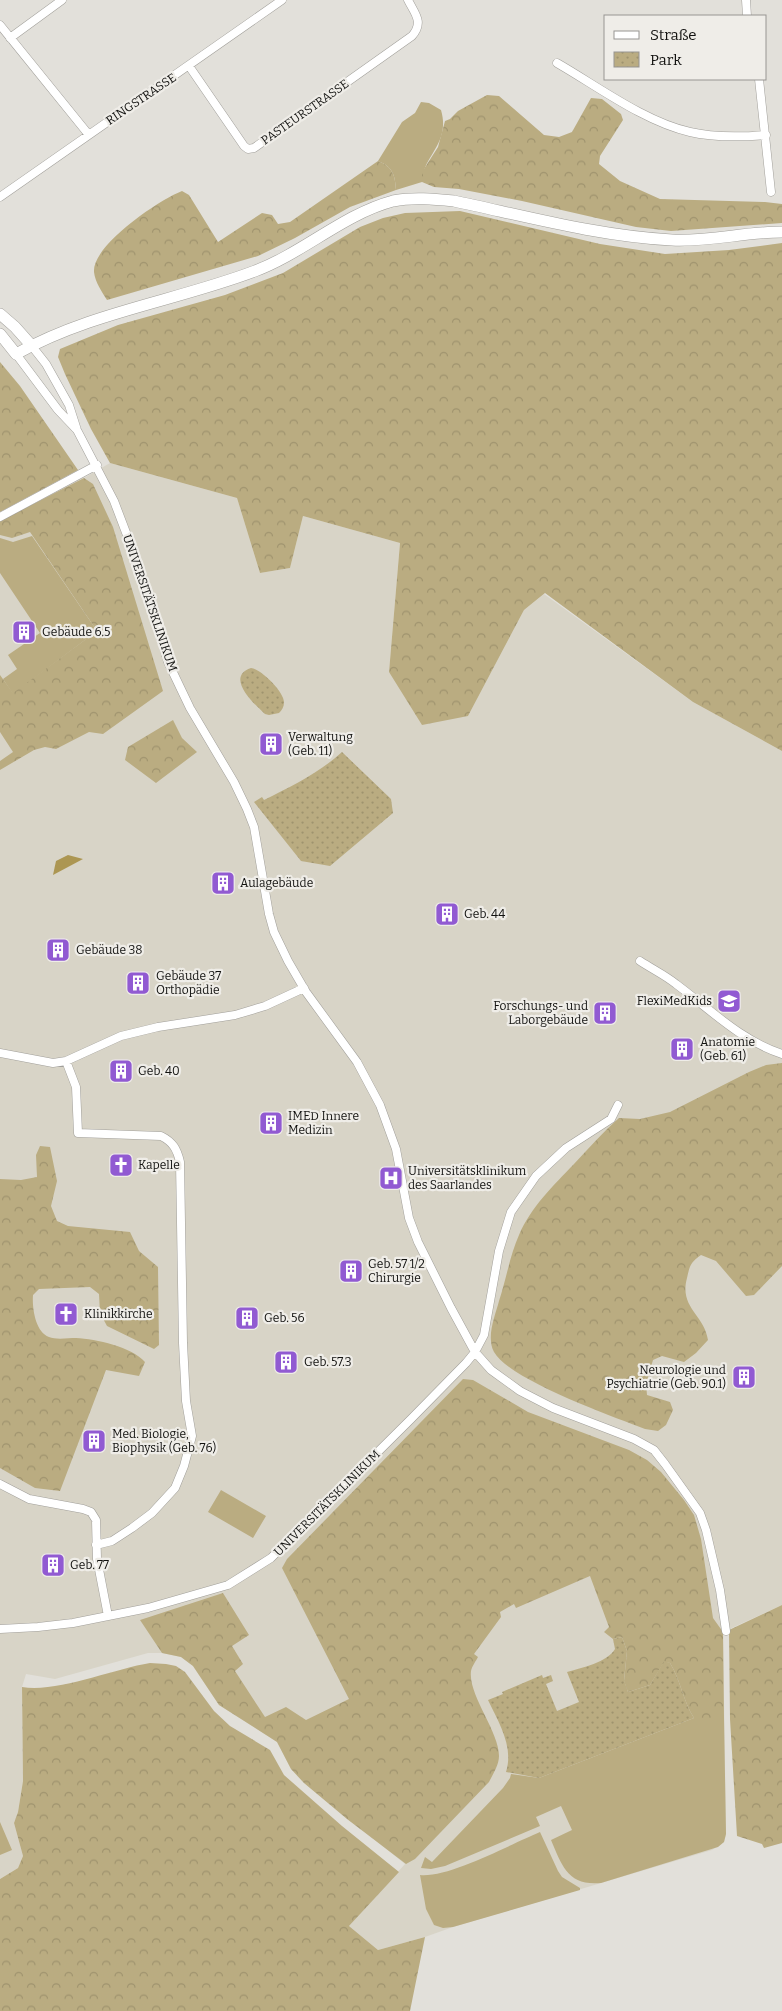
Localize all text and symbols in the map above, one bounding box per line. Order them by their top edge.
legend [604,15,767,80]
text: Straße [650,26,696,44]
text: Park [650,51,682,69]
street label: RINGSTRASSE [103,70,179,128]
street label: PASTEURSTRASSE [259,77,351,147]
street label: UNIVERSITÄTSKLINIKUM [120,532,181,674]
building icon: Gebäude 6.5 [11,619,37,645]
place label: Gebäude 6.5 [42,625,110,639]
place label: Verwaltung (Geb. 11) [288,730,353,758]
building icon: Verwaltung (Geb. 11) [258,731,284,757]
building icon: Aulagebäude [210,870,236,896]
place label: Aulagebäude [240,876,313,890]
building icon: Geb. 44 [434,901,460,927]
place label: Geb. 44 [464,907,505,921]
building icon: Gebäude 38 [45,937,71,963]
place label: Gebäude 38 [76,943,142,957]
place label: Gebäude 37 Orthopädie [156,969,221,997]
building icon: Gebäude 37 Orthopädie [125,970,151,996]
school or university icon: FlexiMedKids [716,988,742,1014]
place label: FlexiMedKids [637,994,712,1008]
place label: Forschungs- und Laborgebäude [493,999,588,1027]
building icon: Forschungs- und Laborgebäude [592,1000,618,1026]
place label: Anatomie (Geb. 61) [700,1035,755,1063]
building icon: Anatomie (Geb. 61) [669,1036,695,1062]
building icon: Geb. 40 [108,1058,134,1084]
place label: Geb. 40 [138,1064,180,1078]
place label: IMED Innere Medizin [288,1109,359,1137]
building icon: IMED Innere Medizin [258,1110,284,1136]
church icon: Kapelle [108,1152,134,1178]
place label: Kapelle [138,1158,180,1172]
place label: Universitätsklinikum des Saarlandes [408,1164,527,1192]
hospital icon: Universitätsklinikum des Saarlandes [378,1165,404,1191]
place label: Geb. 57 1/2 Chirurgie [368,1257,425,1285]
building icon: Geb. 57 1/2 Chirurgie [338,1258,364,1284]
church icon: Klinikkirche [53,1301,79,1327]
building icon: Geb. 56 [234,1305,260,1331]
place label: Klinikkirche [84,1307,153,1321]
place label: Geb. 56 [264,1311,305,1325]
building icon: Geb. 57.3 [273,1349,299,1375]
place label: Geb. 57.3 [304,1355,352,1369]
place label: Neurologie und Psychiatrie (Geb. 90.1) [606,1363,726,1391]
building icon: Neurologie und Psychiatrie (Geb. 90.1) [731,1364,757,1390]
place label: Med. Biologie, Biophysik (Geb. 76) [112,1427,216,1455]
building icon: Med. Biologie, Biophysik (Geb. 76) [81,1428,107,1454]
street label: UNIVERSITÄTSKLINIKUM [270,1446,383,1559]
building icon: Geb. 77 [40,1552,66,1578]
place label: Geb. 77 [70,1558,109,1572]

